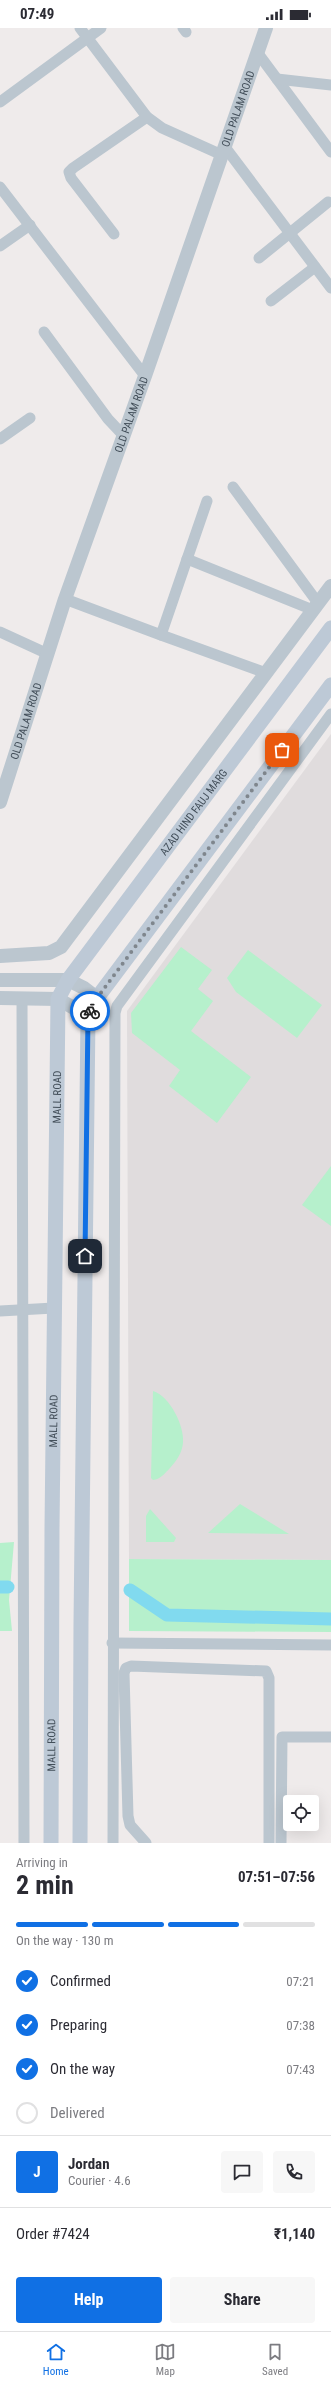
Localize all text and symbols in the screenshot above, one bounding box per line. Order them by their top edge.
text: 07:49 [20,5,54,23]
street label: OLD PALAM ROAD [219,69,257,149]
street label: OLD PALAM ROAD [112,375,151,454]
street label: OLD PALAM ROAD [8,681,44,761]
pin [265,733,299,767]
icon: bag [271,739,293,761]
street label: AZAD HIND FAUJ MARG [157,766,230,858]
courier [70,991,110,1031]
icon: bike [79,1000,101,1022]
street label: MALL ROAD [50,1071,64,1123]
pin [68,1239,102,1273]
icon: home [74,1245,96,1267]
street label: MALL ROAD [46,1395,60,1447]
street label: MALL ROAD [45,1719,58,1771]
map controls [283,1795,319,1831]
button: locate [283,1795,319,1831]
text: Arriving in [16,1855,68,1870]
text: 07:51–07:56 [238,1868,315,1886]
text: 2 min [16,1870,74,1900]
text: On the way · 130 m [16,1933,113,1948]
icon: check [16,1970,38,1992]
text: Confirmed [50,1972,111,1990]
text: 07:21 [286,1974,315,1989]
icon: check [16,2014,38,2036]
text: Preparing [50,2016,107,2034]
text: 07:38 [286,2018,315,2033]
icon: check [16,2058,38,2080]
text: On the way [50,2060,115,2078]
text: 07:43 [286,2062,315,2077]
text: Delivered [50,2104,105,2122]
button: chat [221,2151,263,2193]
button: phone [273,2151,315,2193]
text: Jordan [68,2155,110,2173]
text: J [33,2163,41,2181]
text: Courier · 4.6 [68,2173,131,2188]
text: Order #7424 [16,2225,90,2243]
text: ₹1,140 [274,2225,315,2243]
button: Help [16,2277,162,2323]
button: Share [170,2277,315,2323]
tab: Home [43,2341,69,2378]
tab: Map [154,2341,176,2378]
tab: Saved [262,2341,288,2378]

